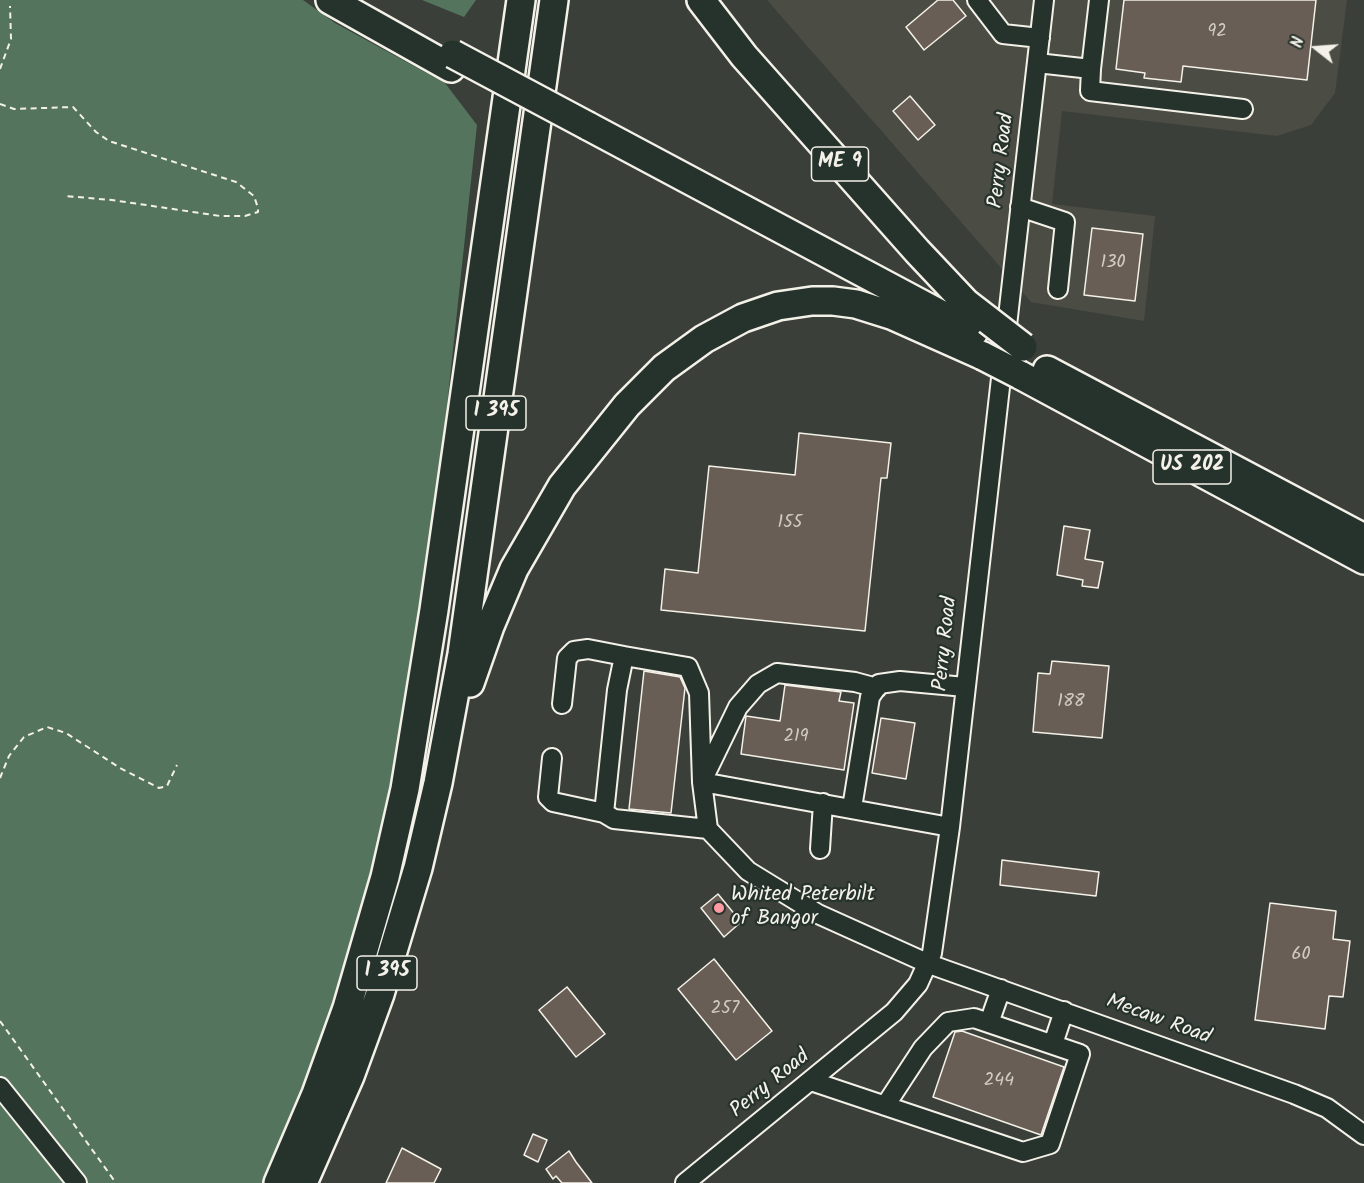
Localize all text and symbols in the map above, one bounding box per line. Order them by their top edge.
north arrow [1286,18,1346,78]
house number: 92 [1207,22,1227,44]
text: N [1285,34,1312,51]
street label: Perry Road [985,112,1021,210]
road number: ME 9 [812,147,868,181]
house number: 130 [1101,253,1125,275]
road number: I 395 [466,396,526,430]
road number: US 202 [1153,450,1231,484]
house number: 155 [778,513,802,535]
street label: Perry Road [929,595,965,693]
house number: 188 [1057,692,1085,714]
house number: 219 [784,727,808,749]
place label: Whited Peterbilt of Bangor [731,883,875,933]
marker: Whited Peterbilt of Bangor [712,901,726,915]
house number: 60 [1291,945,1311,967]
road number: I 395 [357,956,417,990]
street label: Mecaw Road [1102,990,1214,1052]
house number: 257 [711,999,739,1021]
street label: Perry Road [726,1045,816,1125]
house number: 244 [984,1071,1014,1093]

